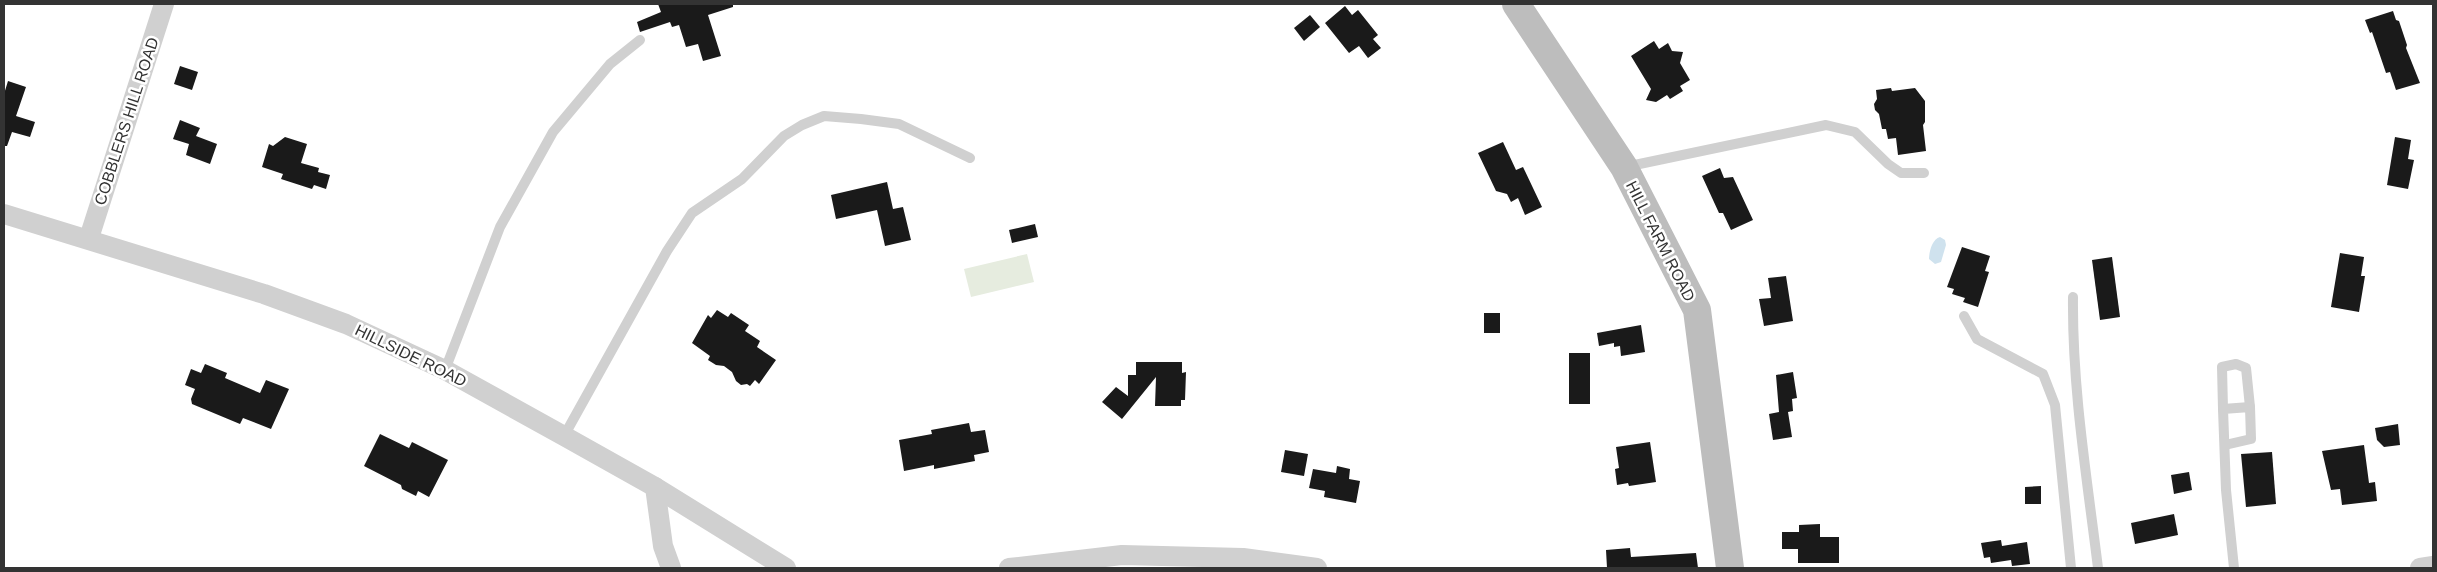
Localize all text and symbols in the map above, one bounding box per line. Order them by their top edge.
street label: COBBLERS HILL ROAD [91,35,162,207]
street label: HILL FARM ROAD [1623,178,1698,304]
street label: HILLSIDE ROAD [352,321,469,390]

